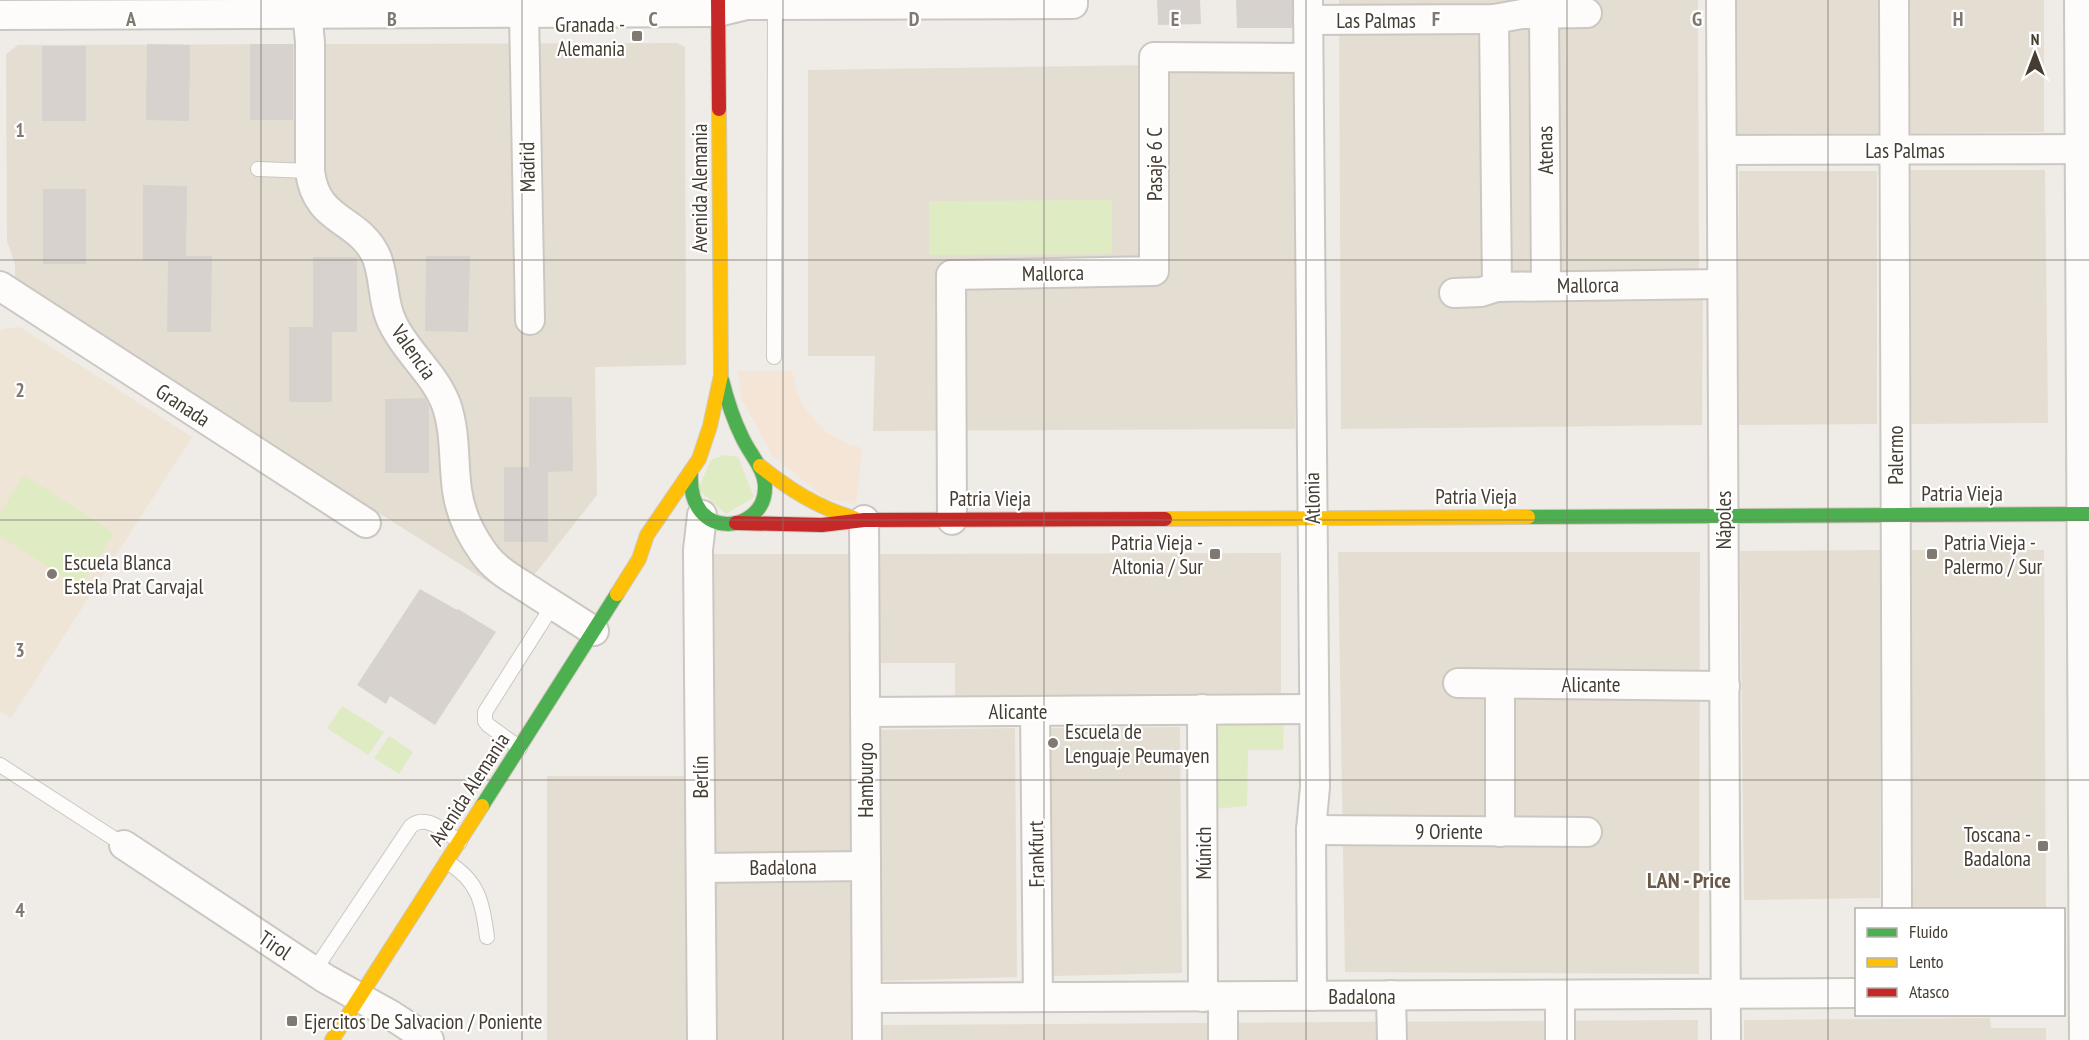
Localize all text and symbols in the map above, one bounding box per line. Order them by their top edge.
text: A [125,6,137,32]
text: B [387,6,397,32]
text: C [648,6,658,32]
text: D [909,6,920,32]
text: E [1171,6,1179,32]
text: F [1432,6,1440,32]
text: G [1692,6,1702,32]
text: H [1953,6,1963,32]
street label: Las Palmas [1336,7,1416,34]
place label: Granada - Alemania [555,11,625,62]
north arrow [2005,24,2065,84]
marker: Granada - Alemania [630,29,644,43]
text: N [2031,29,2039,49]
text: 1 [15,117,25,143]
street label: Avenida Alemania [686,123,713,253]
street label: Atenas [1531,125,1559,175]
street label: Pasaje 6 C [1141,127,1168,201]
street label: Las Palmas [1865,137,1945,164]
street label: Madrid [513,142,541,192]
street label: Mallorca [1022,259,1084,287]
street label: Mallorca [1557,271,1619,299]
street label: Valencia [385,319,442,385]
text: 2 [15,377,25,403]
street label: Granada [151,377,215,433]
street label: Palermo [1882,425,1909,485]
street label: Atlonia [1298,472,1326,524]
street label: Patria Vieja [1921,480,2003,507]
street label: Patria Vieja [1435,483,1517,510]
street label: Patria Vieja [949,485,1031,512]
street label: Nápoles [1710,491,1737,549]
place label: Patria Vieja - Altonia / Sur [1111,529,1203,580]
place label: Patria Vieja - Palermo / Sur [1944,529,2043,580]
marker: Patria Vieja - Altonia / Sur [1208,547,1222,561]
marker: Patria Vieja - Palermo / Sur [1925,547,1939,561]
place label: Escuela Blanca Estela Prat Carvajal [64,549,203,600]
marker: Escuela Blanca Estela Prat Carvajal [45,567,59,581]
text: 3 [15,637,25,663]
street label: Alicante [1562,671,1620,698]
street label: Alicante [989,698,1047,725]
place label: Escuela de Lenguaje Peumayen [1065,718,1209,769]
street label: Avenida Alemania [423,728,515,850]
marker: Escuela de Lenguaje Peumayen [1046,736,1060,750]
street label: Hamburgo [852,742,879,818]
street label: Berlín [687,756,714,799]
street label: 9 Oriente [1415,818,1483,845]
street label: Frankfurt [1022,820,1050,888]
place label: Toscana - Badalona [1964,821,2031,872]
street label: Múnich [1190,827,1217,879]
marker: Toscana - Badalona [2036,839,2050,853]
street label: Badalona [749,853,817,881]
district label: LAN - Price [1647,866,1731,894]
text: 4 [15,897,25,923]
legend [1855,908,2065,1016]
text: Fluido [1909,920,1948,943]
street label: Tirol [253,924,297,966]
text: Lento [1909,950,1944,973]
text: Atasco [1909,980,1950,1003]
street label: Badalona [1328,983,1396,1010]
place label: Ejercitos De Salvacion / Poniente [304,1008,543,1035]
marker: Ejercitos De Salvacion / Poniente [285,1014,299,1028]

